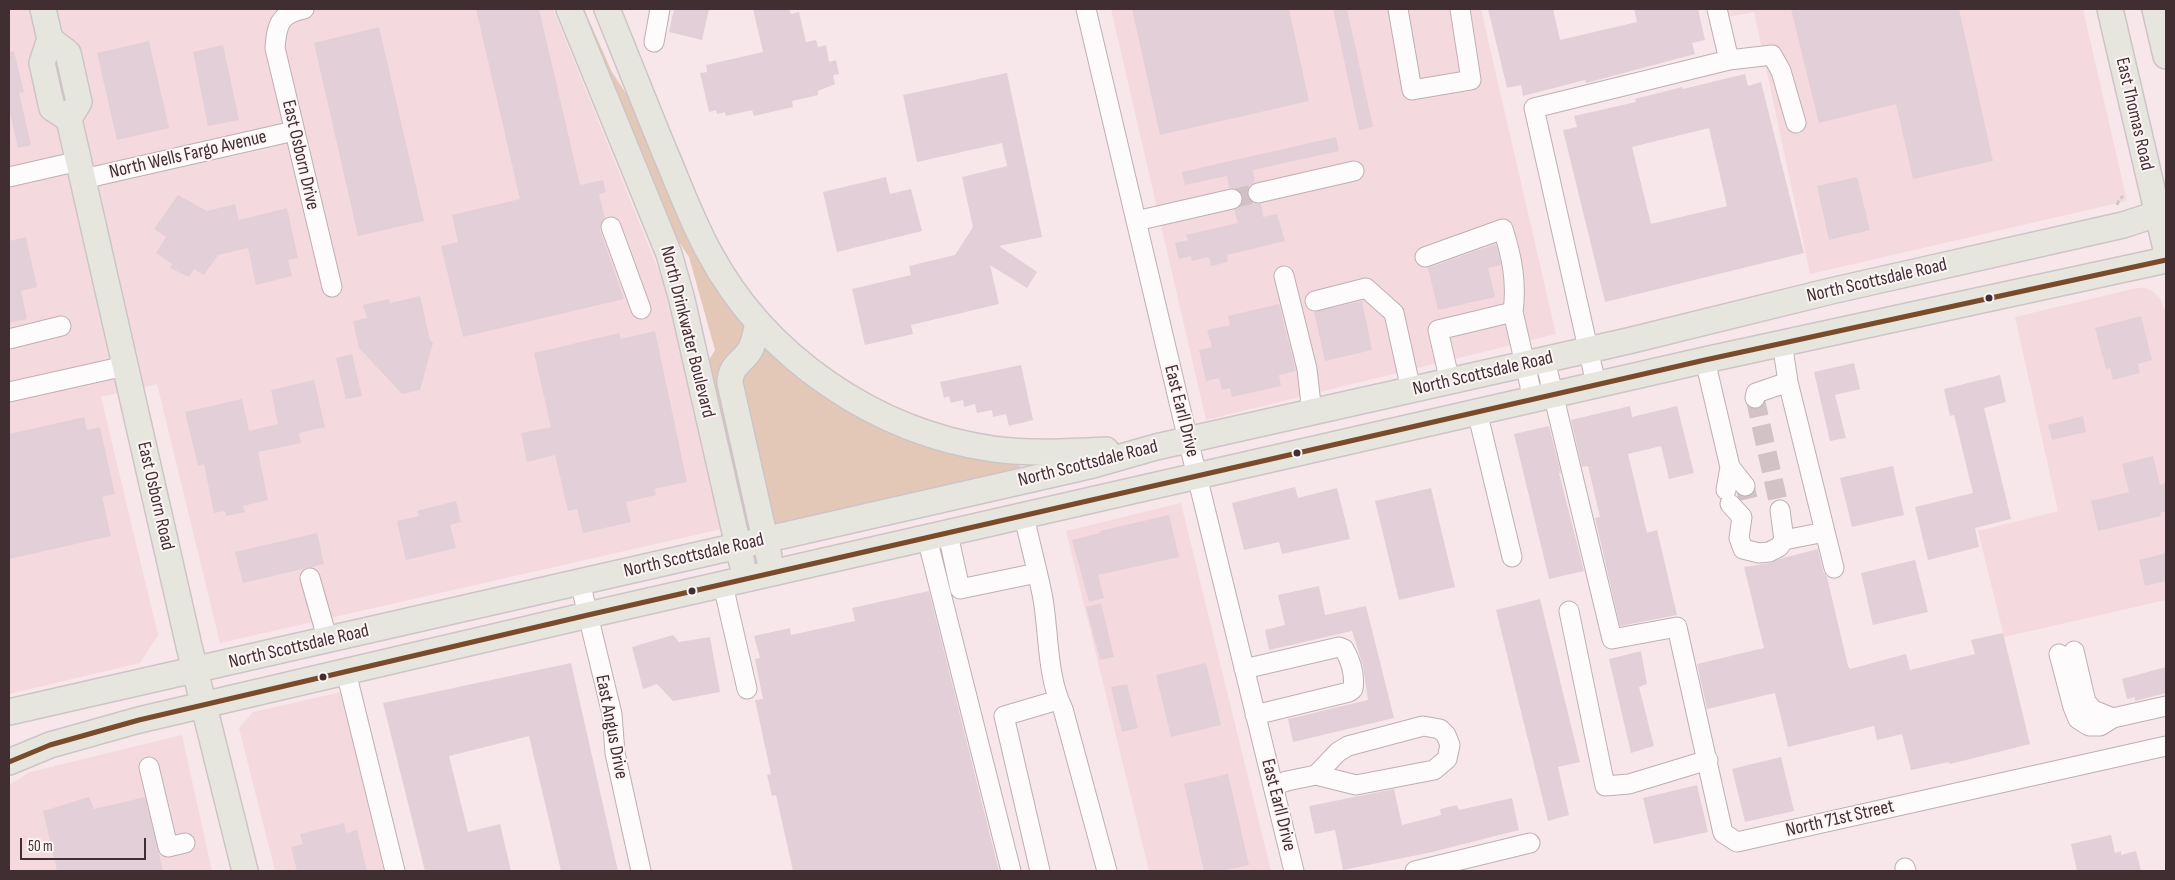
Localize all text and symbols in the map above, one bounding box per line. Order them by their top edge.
street label: East Thomas Road [2110,55,2158,173]
street label: East Osborn Drive [276,98,324,212]
street label: North Wells Fargo Avenue [107,126,269,184]
street label: North Drinkwater Boulevard [655,244,719,420]
street label: North Scottsdale Road [1805,254,1949,308]
unlabelled marker [1984,293,1994,303]
street label: North Scottsdale Road [1411,347,1555,401]
street label: East Earll Drive [1159,363,1203,459]
street label: North Scottsdale Road [1016,436,1160,492]
street label: East Osborn Road [131,439,179,553]
unlabelled marker [1292,448,1302,458]
street label: North Scottsdale Road [622,529,766,583]
unlabelled marker [687,586,697,596]
street label: North Scottsdale Road [227,620,371,674]
unlabelled marker [318,672,328,682]
street label: East Angus Drive [590,673,632,781]
street label: East Earll Drive [1256,757,1300,853]
street label: North 71st Street [1784,795,1896,843]
scale bar [22,828,149,860]
text: 50 m [28,837,53,856]

